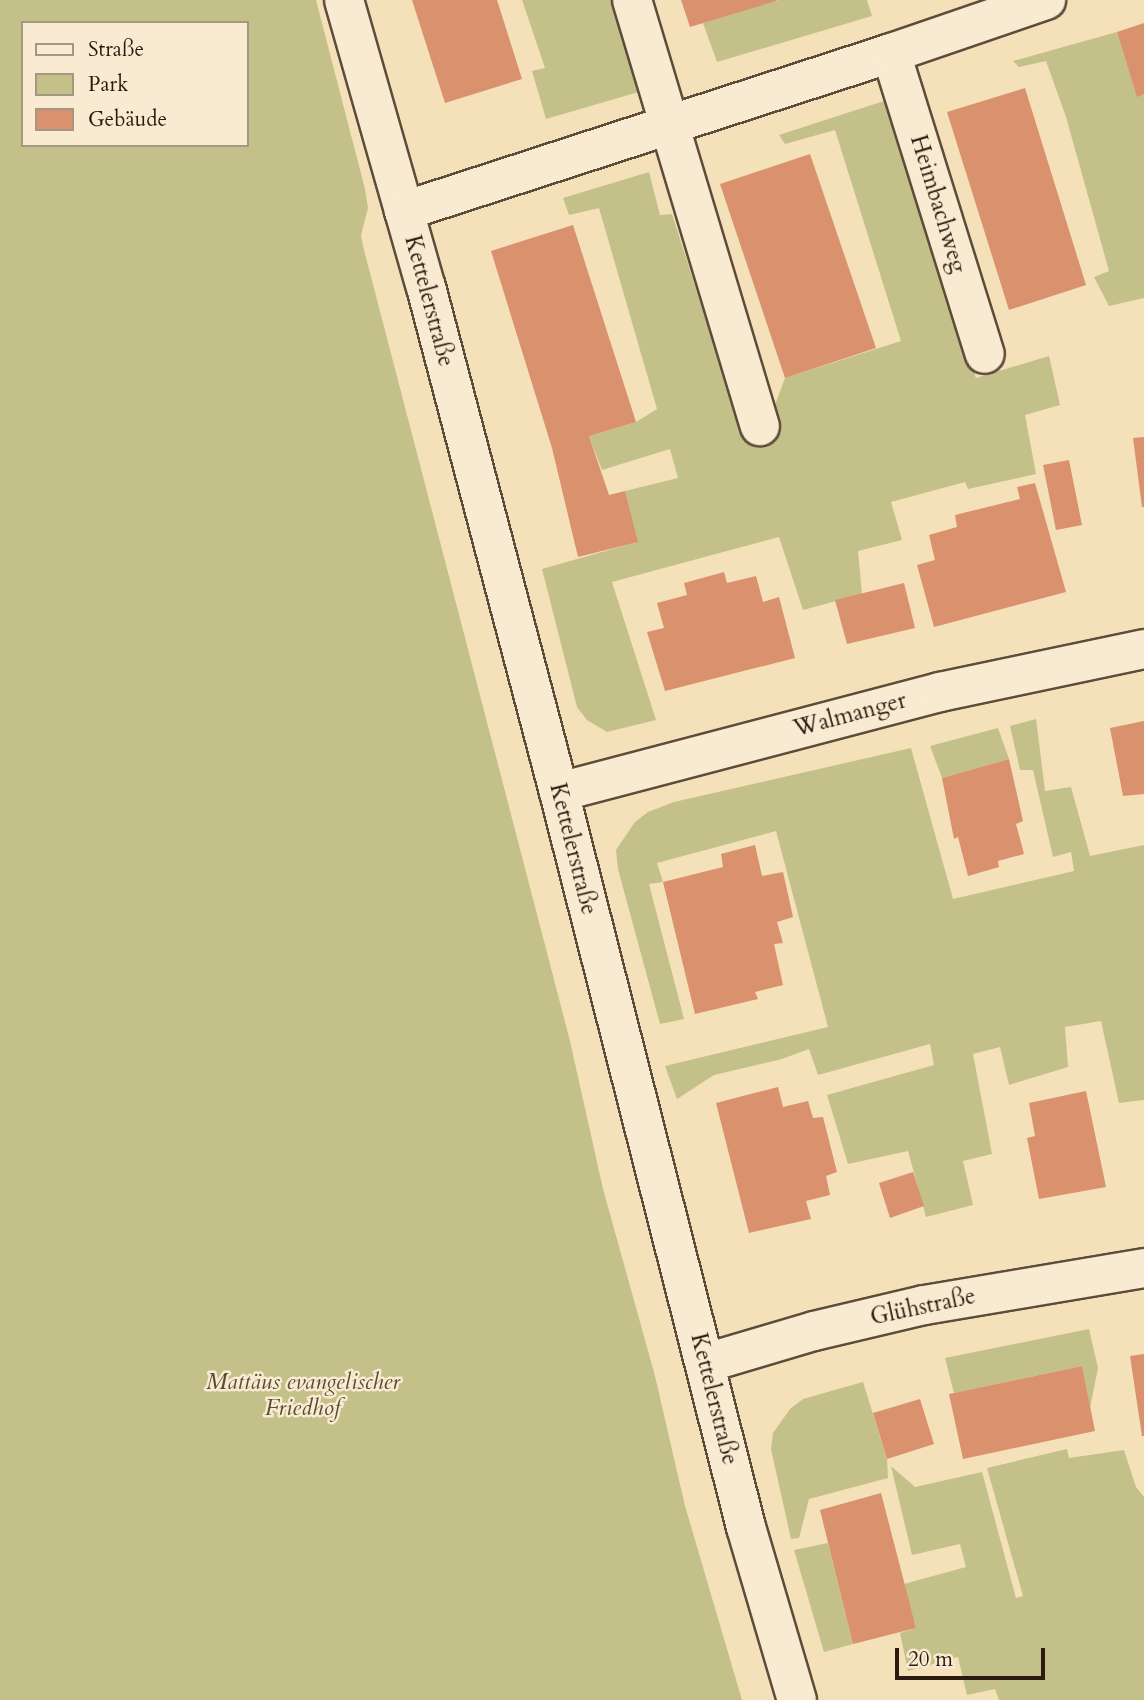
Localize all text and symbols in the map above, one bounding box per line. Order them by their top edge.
legend [21,21,248,147]
text: Straße [88,35,144,64]
text: Park [88,70,128,99]
text: Gebäude [88,105,167,134]
street label: Heimbachweg [904,132,972,276]
street label: Kettelerstraße [398,232,460,370]
street label: Walmanger [791,687,909,743]
street label: Kettelerstraße [543,780,603,918]
street label: Glühstraße [868,1282,978,1332]
street label: Kettelerstraße [684,1330,744,1468]
park label: Mattäus evangelischer Friedhof [206,1368,400,1422]
scale bar [899,1634,1050,1678]
text: 20 m [908,1645,953,1674]

